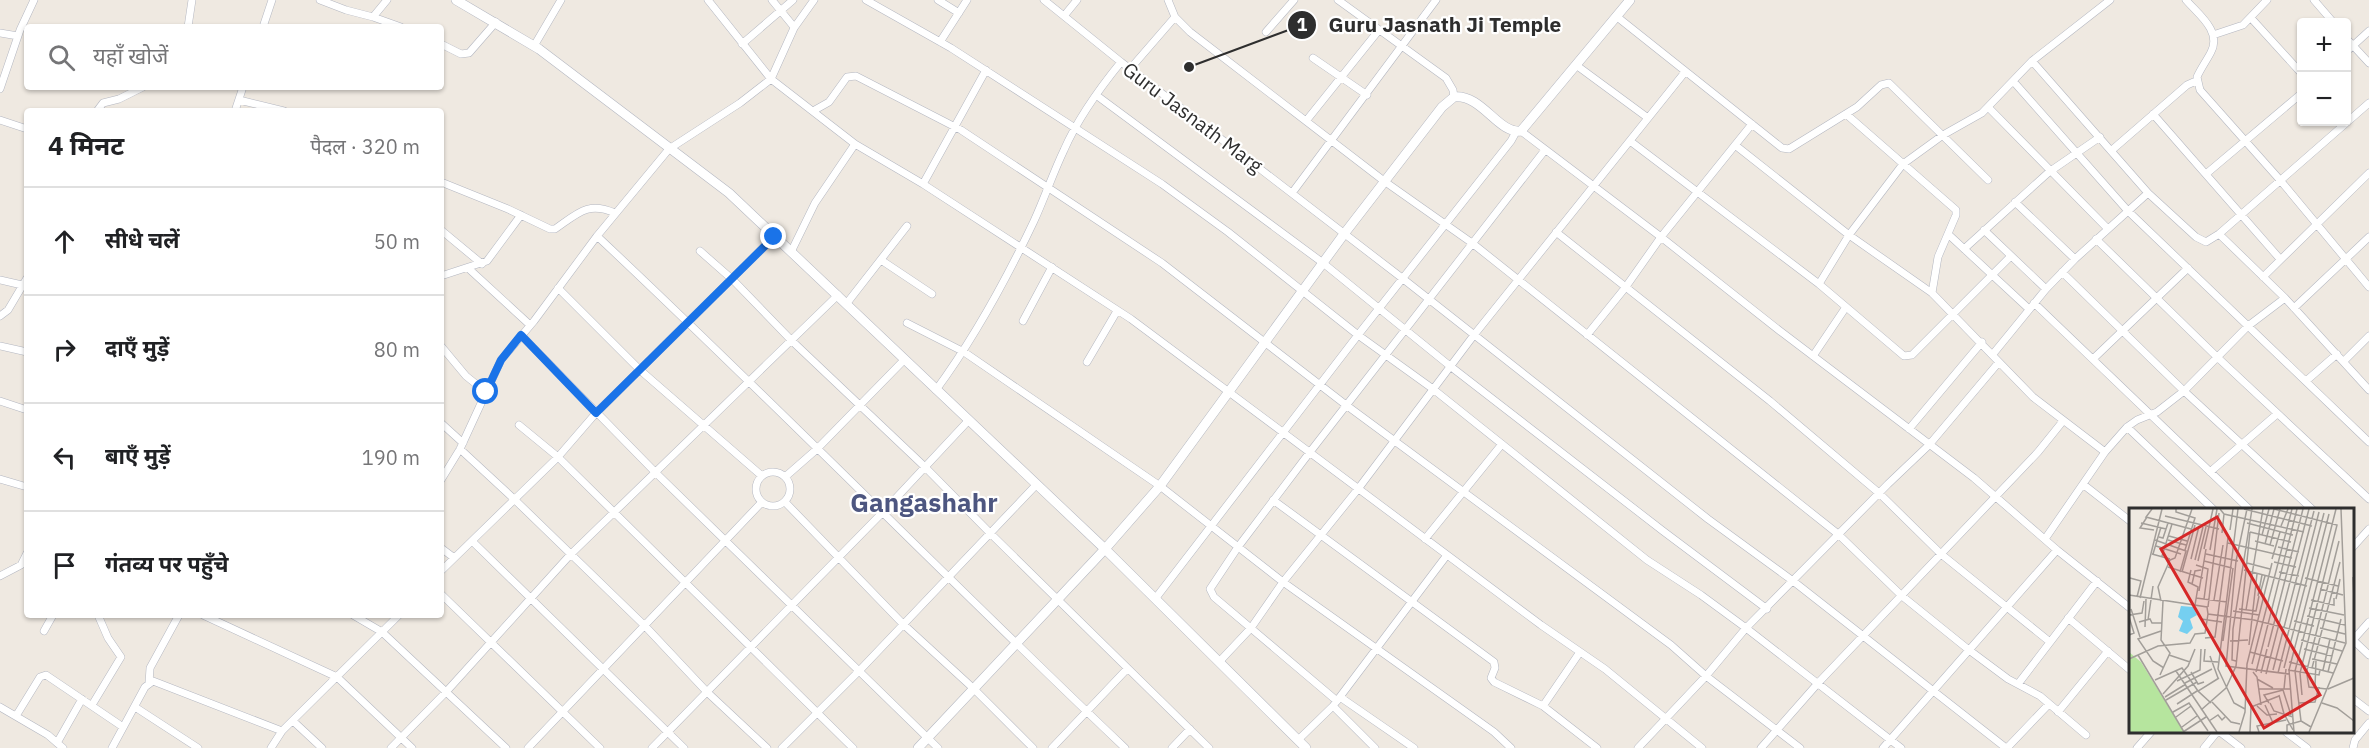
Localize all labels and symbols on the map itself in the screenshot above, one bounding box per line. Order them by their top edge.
callout: Guru Jasnath Ji Temple [1287,6,1574,45]
text: Guru Jasnath Ji Temple [1329,10,1562,38]
text: 1 [1297,13,1308,36]
street label: Guru Jasnath Marg [1117,55,1269,179]
route end [760,223,786,249]
route start [472,378,498,404]
district label: Gangashahr [850,485,998,519]
inset map [2129,508,2354,733]

